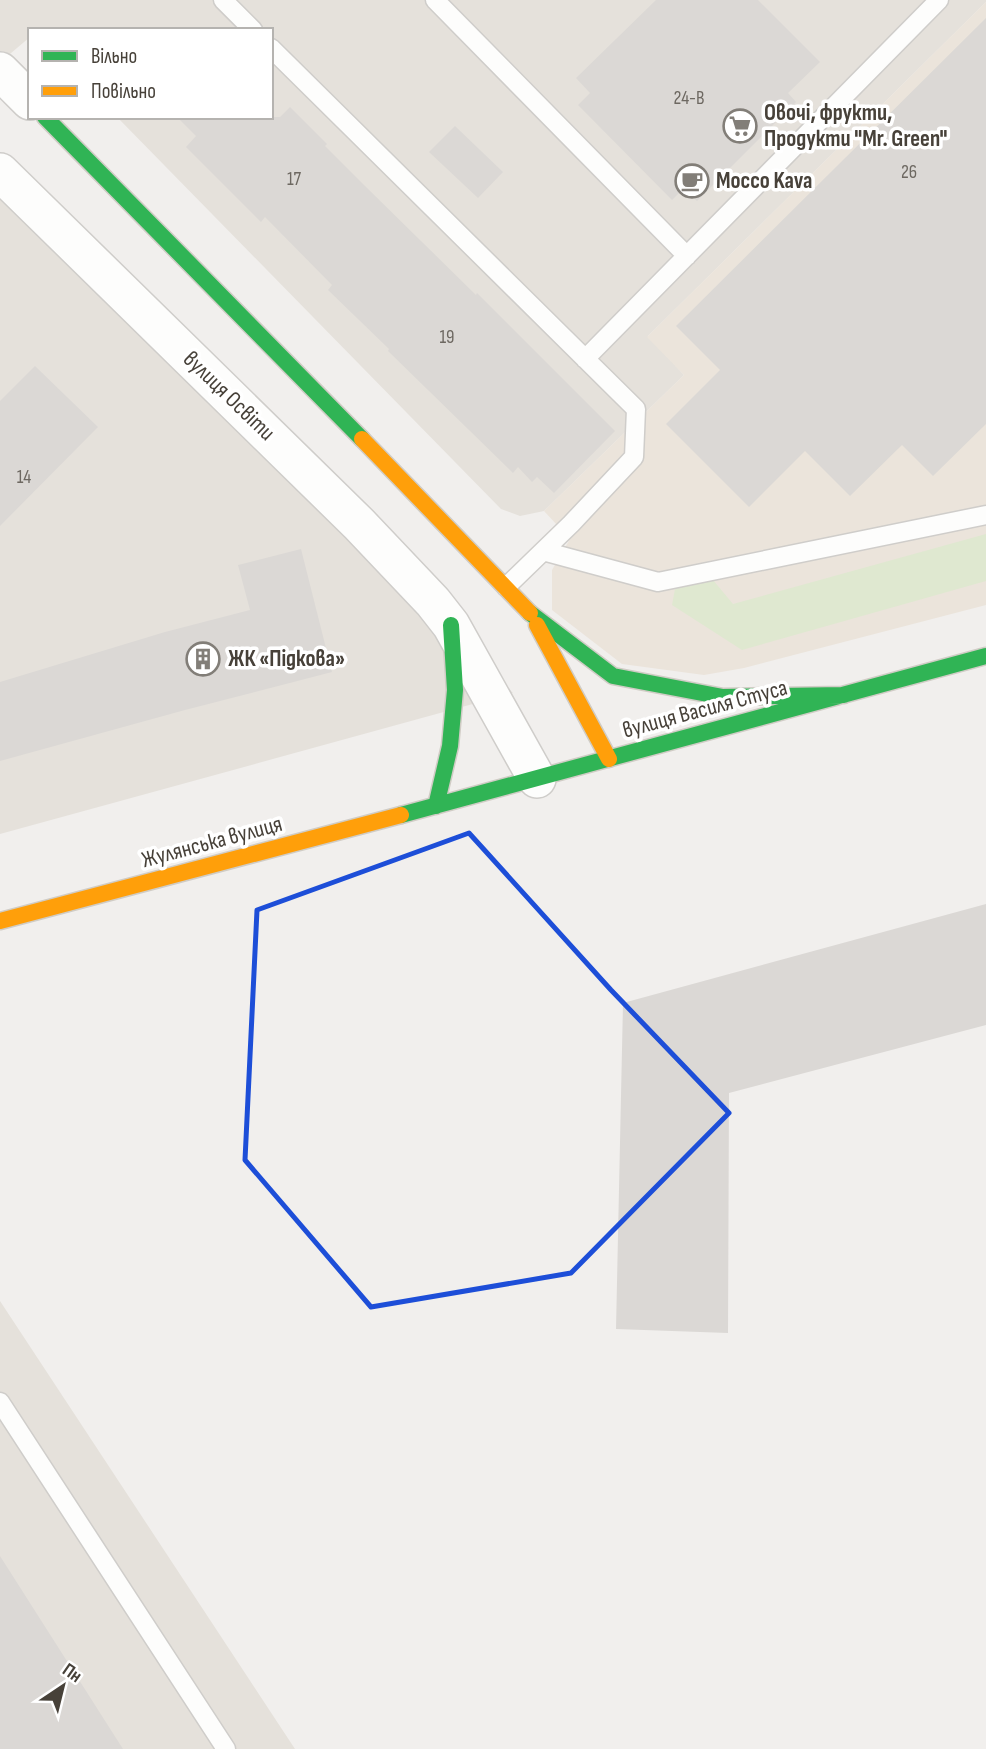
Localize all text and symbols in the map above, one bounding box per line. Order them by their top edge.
legend [28,28,273,119]
text: Вільно [91,44,137,69]
text: Повільно [91,79,156,104]
house number: 24-В [673,87,705,110]
place label: Овочі, фрукти, Продукти "Mr. Green" [764,99,948,153]
supermarket icon: Овочі, фрукти, Продукти "Mr. Green" [721,107,759,145]
house number: 26 [901,161,917,184]
cafe icon: Mocco Kava [673,162,711,200]
place label: Mocco Kava [716,167,813,195]
house number: 17 [287,168,302,191]
house number: 19 [439,326,455,349]
street label: вулиця Освіти [177,345,281,447]
house number: 14 [17,466,31,489]
building icon: ЖК «Підкова» [184,640,222,678]
place label: ЖК «Підкова» [228,645,345,673]
street label: вулиця Василя Стуса [620,674,790,744]
street label: Жулянська вулиця [139,810,285,874]
north arrow [28,1651,98,1721]
text: Пн [58,1659,86,1688]

